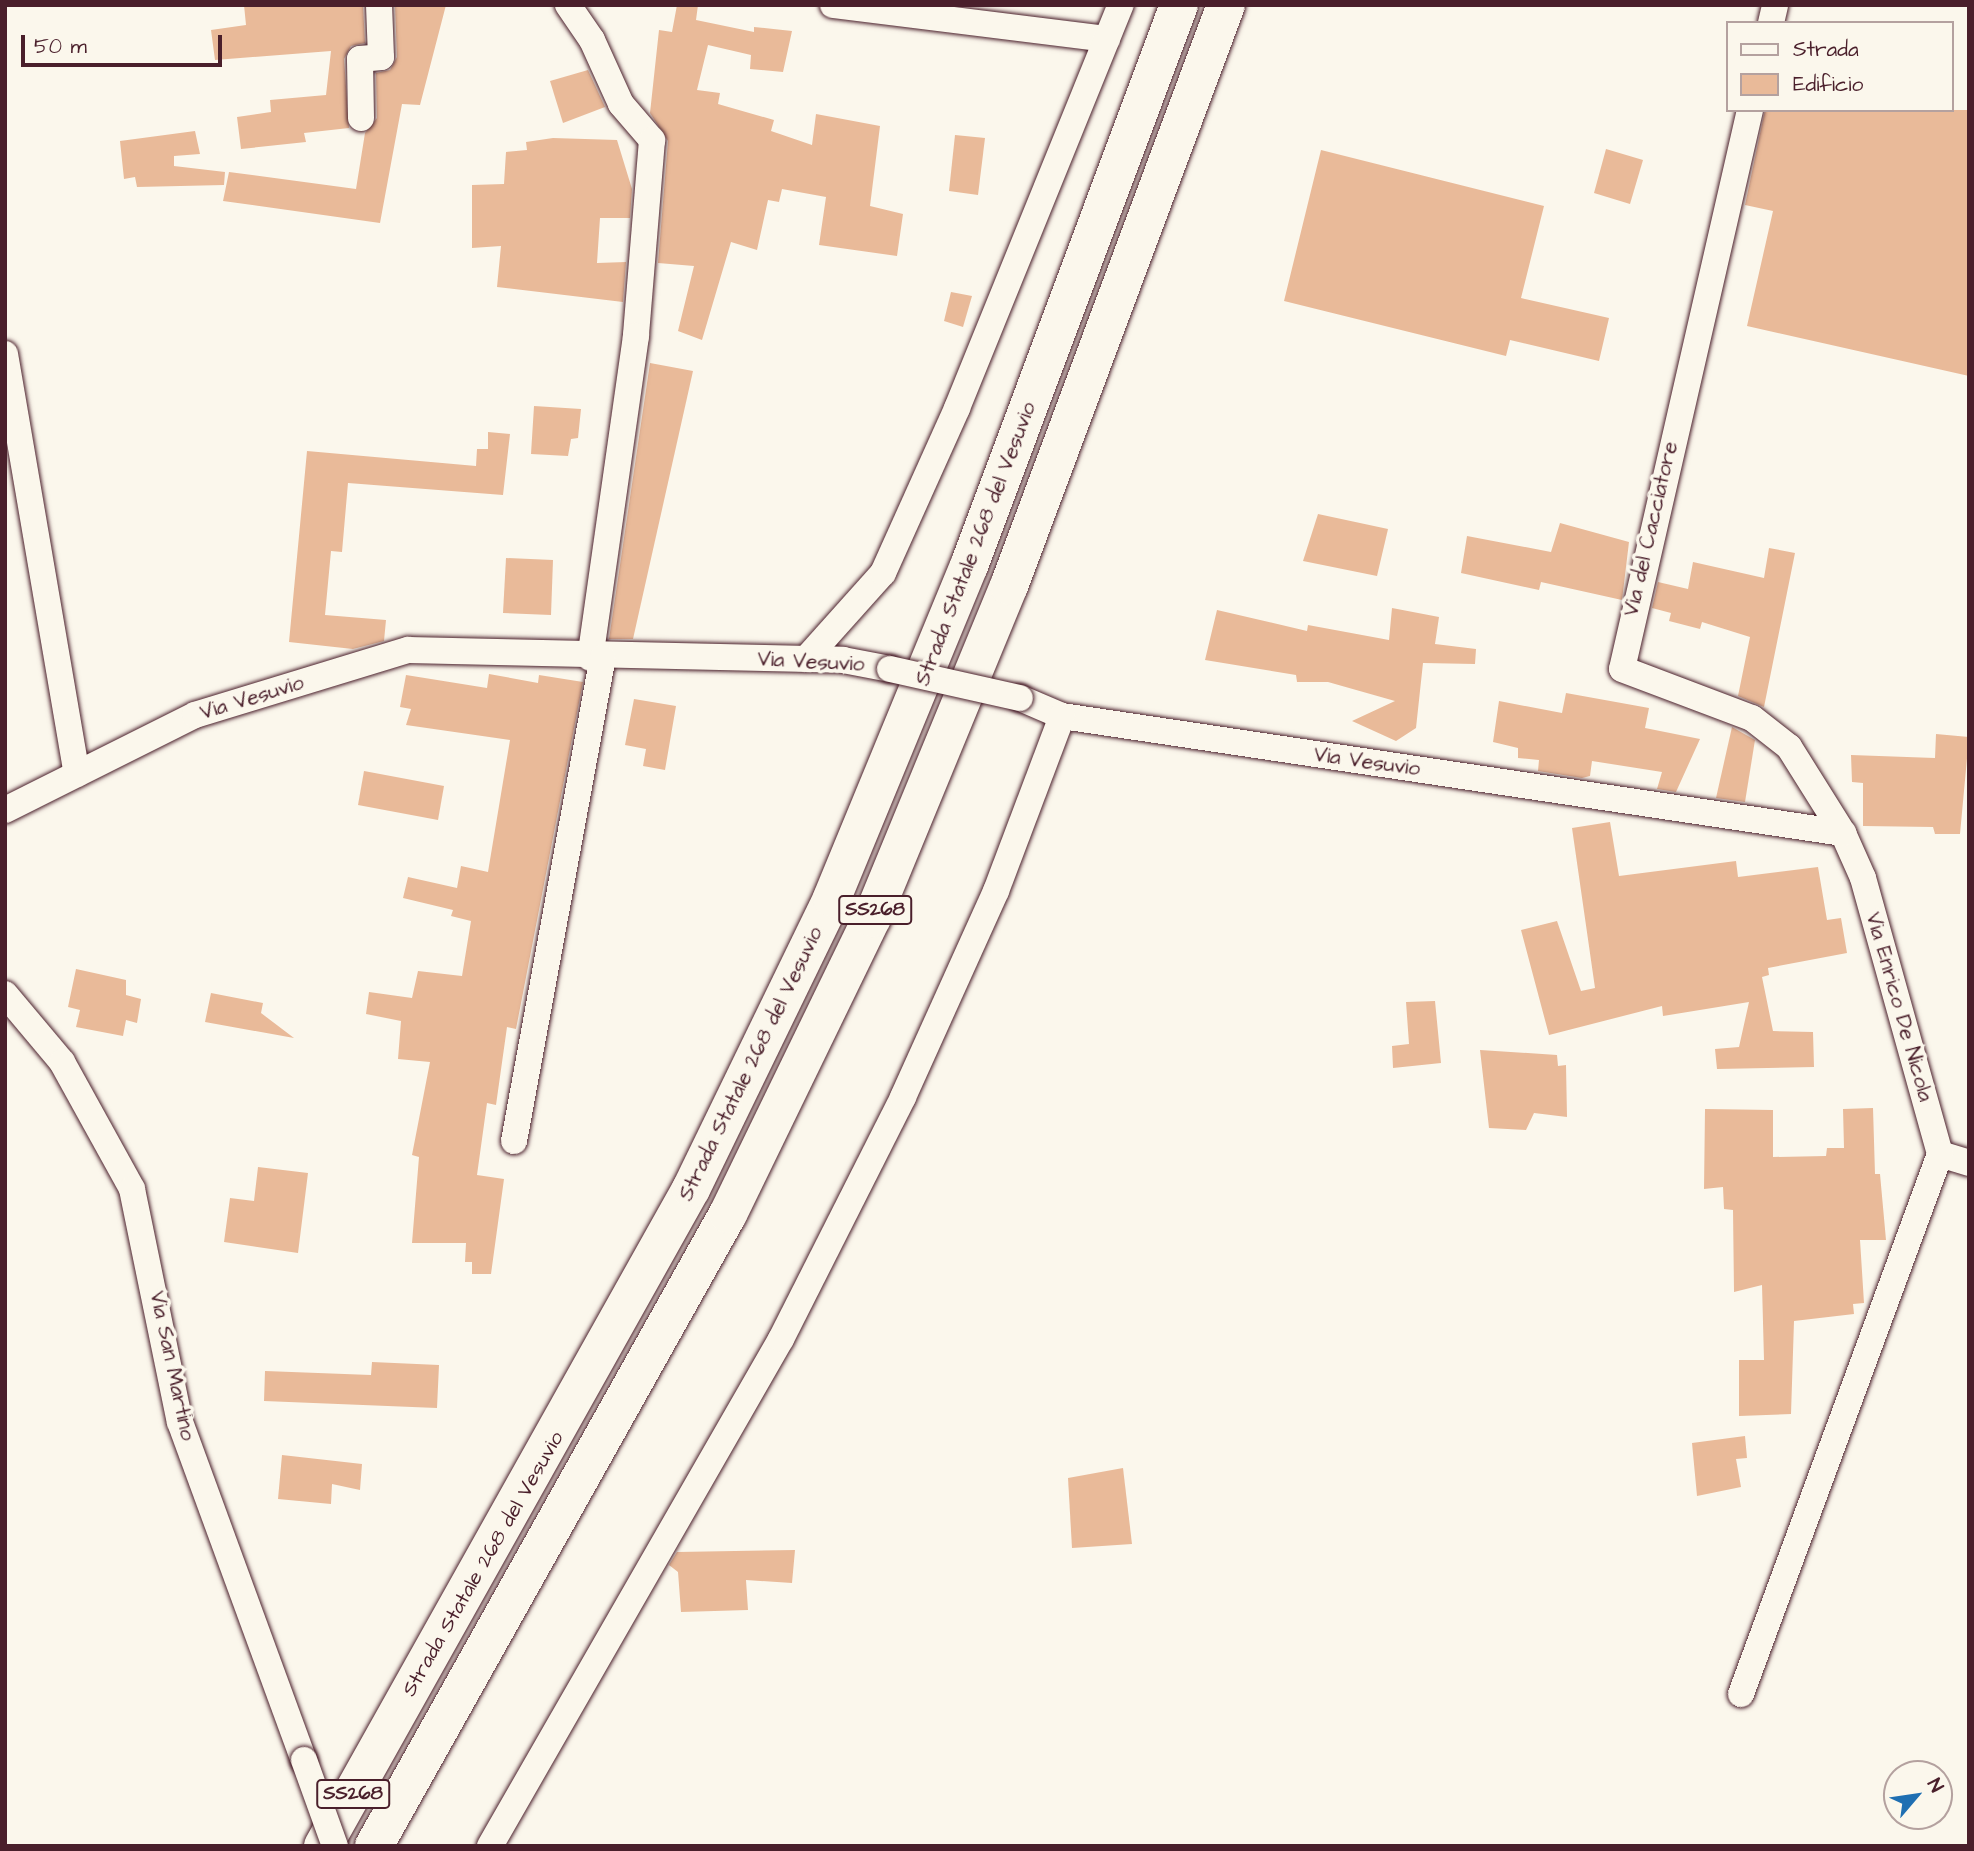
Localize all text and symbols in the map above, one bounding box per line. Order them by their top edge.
scale bar [24,21,226,65]
legend [1726,21,1953,112]
text: 50 m [34,32,87,61]
text: Strada [1793,35,1859,64]
text: Edificio [1793,70,1863,99]
street label: Strada Statale 268 del Vesuvio [910,399,1042,689]
street label: Via del Cacciatore [1619,439,1683,619]
street label: Via Vesuvio [757,647,865,677]
street label: Via Vesuvio [197,670,307,726]
street label: Via Vesuvio [1312,742,1422,782]
road number: SS268 [836,894,914,926]
street label: Via Enrico De Nicola [1860,910,1938,1104]
street label: Strada Statale 268 del Vesuvio [674,923,828,1205]
street label: Via San Martino [144,1289,200,1443]
street label: Strada Statale 268 del Vesuvio [397,1427,569,1701]
north arrow [1883,1760,1953,1830]
text: N [1920,1774,1950,1797]
road number: SS268 [314,1778,392,1810]

